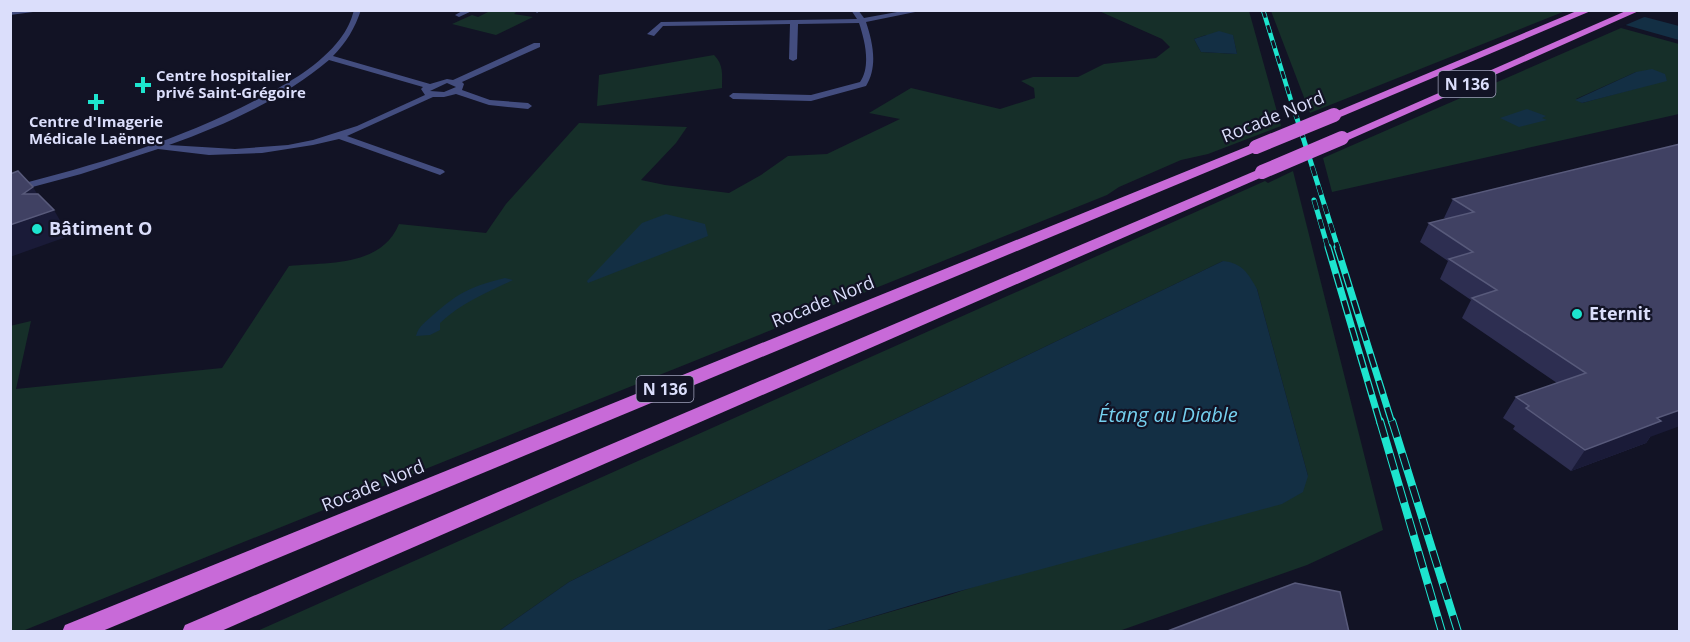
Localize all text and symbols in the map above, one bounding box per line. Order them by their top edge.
place label: Centre hospitalier privé Saint-Grégoire [156,65,306,102]
road number: N 136 [1438,71,1496,97]
marker: Centre hospitalier privé Saint-Grégoire [134,76,152,94]
street label: Rocade Nord [1218,85,1328,148]
marker: Centre d'Imagerie Médicale Laënnec [87,93,105,111]
place label: Centre d'Imagerie Médicale Laënnec [29,111,163,148]
place label: Bâtiment O [49,216,152,240]
marker: Bâtiment O [30,222,44,236]
street label: Rocade Nord [768,270,878,333]
place label: Eternit [1589,301,1651,325]
marker: Eternit [1570,307,1584,321]
road number: N 136 [636,376,694,402]
water label: Étang au Diable [1098,401,1238,428]
street label: Rocade Nord [318,454,428,517]

